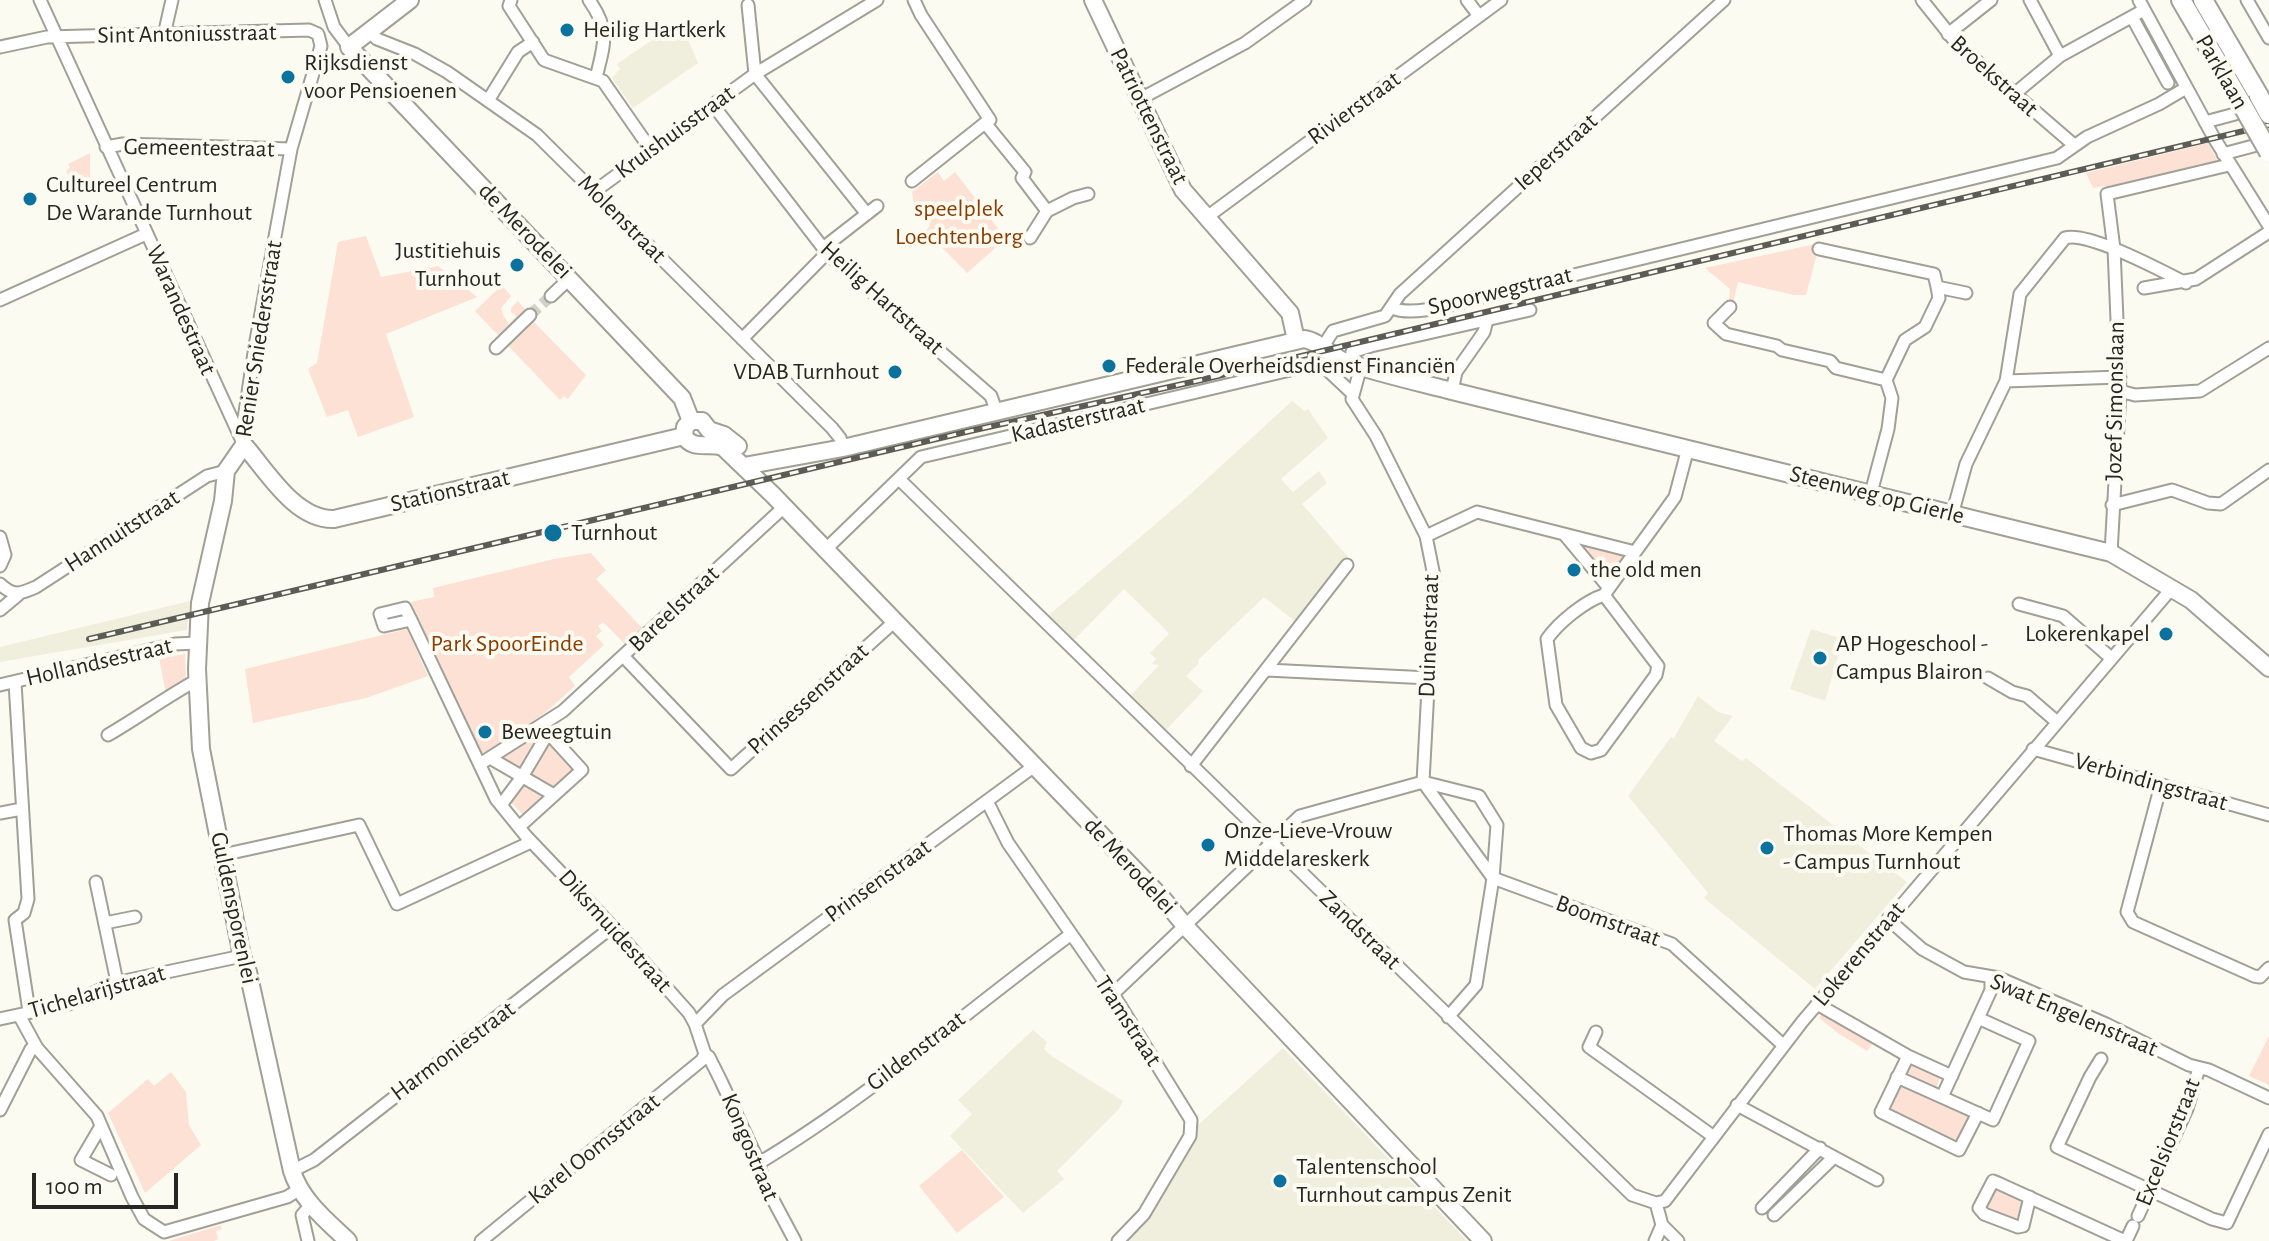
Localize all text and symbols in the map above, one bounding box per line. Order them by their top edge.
place label: Heilig Hartkerk [583,16,726,44]
street label: Sint Antoniusstraat [97,18,277,50]
marker: Heilig Hartkerk [558,21,576,39]
street label: Broekstraat [1944,29,2044,123]
street label: Parklaan [2189,29,2255,115]
street label: Patriottenstraat [1104,43,1194,189]
place label: Rijksdienst voor Pensioenen [304,49,457,105]
street label: Rivierstraat [1302,65,1406,151]
marker: Rijksdienst voor Pensioenen [279,68,297,86]
street label: Kruishuisstraat [610,79,740,185]
street label: Ieperstraat [1508,107,1604,197]
street label: Gemeentestraat [123,132,275,164]
street label: Molenstraat [572,169,672,269]
place label: Cultureel Centrum De Warande Turnhout [46,171,252,227]
street label: de Merodelei [472,177,578,285]
marker: Cultureel Centrum De Warande Turnhout [21,190,39,208]
park label: speelplek Loechtenberg [895,195,1023,251]
street label: Heilig Hartstraat [814,235,950,361]
place label: Justitiehuis Turnhout [395,237,501,293]
street label: Renier Sniedersstraat [229,239,289,439]
street label: Warandestraat [140,241,222,379]
marker: Justitiehuis Turnhout [508,256,526,274]
street label: Spoorwegstraat [1425,260,1575,322]
street label: Jozef Simonslaan [2099,321,2131,481]
place label: Federale Overheidsdienst Financiën [1125,352,1456,380]
marker: Federale Overheidsdienst Financiën [1100,357,1118,375]
place label: VDAB Turnhout [733,358,879,386]
marker: VDAB Turnhout [886,363,904,381]
street label: Kadasterstraat [1008,391,1148,449]
street label: Steenweg op Gierle [1787,459,1967,531]
street label: Stationstraat [388,463,512,519]
street label: Hannuitstraat [59,483,185,579]
place label: Turnhout [571,519,657,547]
marker: Turnhout [542,522,564,544]
place label: the old men [1590,556,1702,584]
street label: Bareelstraat [623,560,725,658]
marker: the old men [1565,561,1583,579]
street label: Duinenstraat [1412,574,1446,698]
place label: Lokerenkapel [2025,620,2150,648]
marker: Lokerenkapel [2157,625,2175,643]
park label: Park SpoorEinde [430,630,584,658]
place label: AP Hogeschool - Campus Blairon [1836,630,1988,686]
street label: Hollandsestraat [23,631,175,693]
street label: Prinsessenstraat [741,637,875,761]
marker: AP Hogeschool - Campus Blairon [1811,649,1829,667]
place label: Beweegtuin [501,718,612,746]
marker: Beweegtuin [476,723,494,741]
street label: Verbindingstraat [2071,746,2231,818]
street label: de Merodelei [1078,811,1182,921]
place label: Onze-Lieve-Vrouw Middelareskerk [1224,817,1392,873]
place label: Thomas More Kempen - Campus Turnhout [1783,820,1993,876]
street label: Guldensporenlei [204,829,264,987]
street label: Prinsenstraat [819,833,937,929]
marker: Onze-Lieve-Vrouw Middelareskerk [1199,836,1217,854]
marker: Thomas More Kempen - Campus Turnhout [1758,839,1776,857]
street label: Diksmuidestraat [552,863,678,999]
street label: Zandstraat [1313,884,1407,976]
street label: Boomstraat [1552,889,1664,953]
street label: Lokerenstraat [1807,896,1911,1012]
street label: Tichelarijstraat [25,959,169,1025]
street label: Swat Engelenstraat [1986,967,2162,1063]
street label: Tramstraat [1088,971,1168,1071]
street label: Harmoniestraat [385,995,521,1107]
street label: Gildenstraat [861,1005,971,1097]
street label: Excelsiorstraat [2129,1074,2207,1210]
street label: Karel Oomsstraat [522,1087,666,1211]
street label: Kongostraat [715,1089,785,1205]
place label: Talentenschool Turnhout campus Zenit [1296,1153,1512,1209]
scale bar [36,1157,182,1207]
marker: Talentenschool Turnhout campus Zenit [1271,1172,1289,1190]
text: 100 m [46,1175,103,1199]

